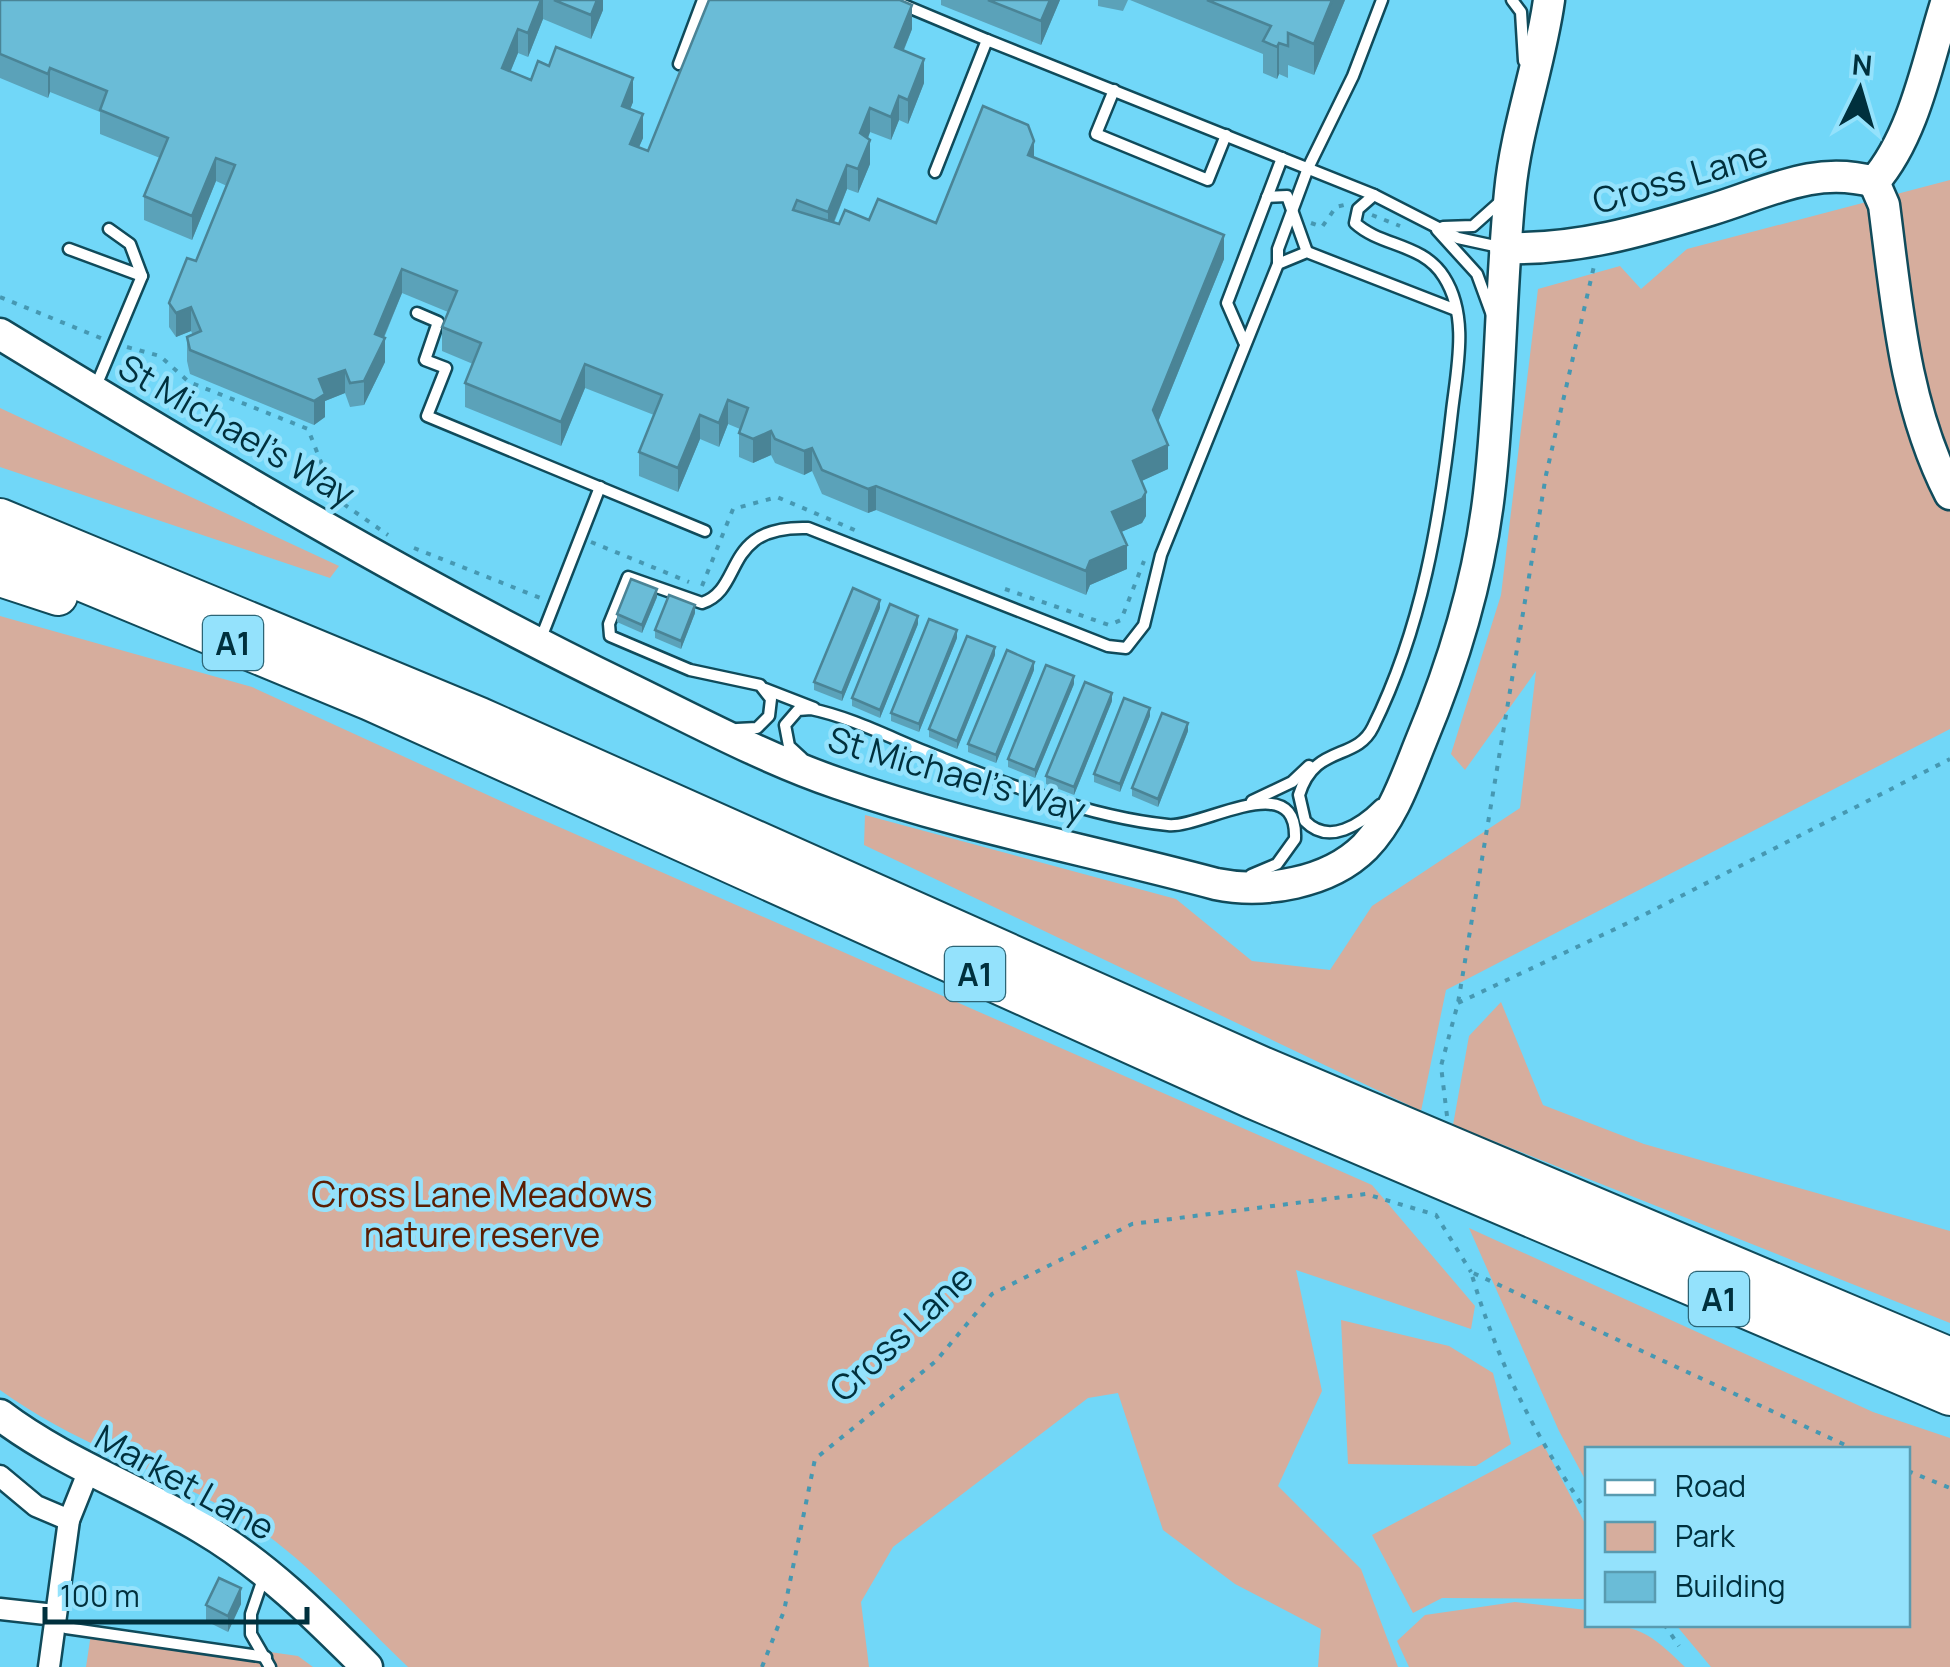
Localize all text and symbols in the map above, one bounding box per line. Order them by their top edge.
north arrow [1810,40,1910,140]
text: N [1851,44,1874,84]
street label: Cross Lane [1587,129,1773,225]
street label: St Michael's Way [110,343,364,517]
road number: A1 [203,616,263,670]
street label: St Michael's Way [823,714,1091,834]
road number: A1 [945,947,1005,1001]
park label: Cross Lane Meadows nature reserve [311,1170,653,1258]
street label: Cross Lane [819,1254,983,1412]
road number: A1 [1689,1272,1749,1326]
street label: Market Lane [87,1413,283,1551]
legend [1585,1447,1910,1627]
text: Road [1675,1465,1746,1506]
text: Park [1675,1515,1736,1556]
scale bar [45,1562,308,1624]
text: Building [1675,1565,1786,1606]
text: 100 m [60,1575,140,1616]

